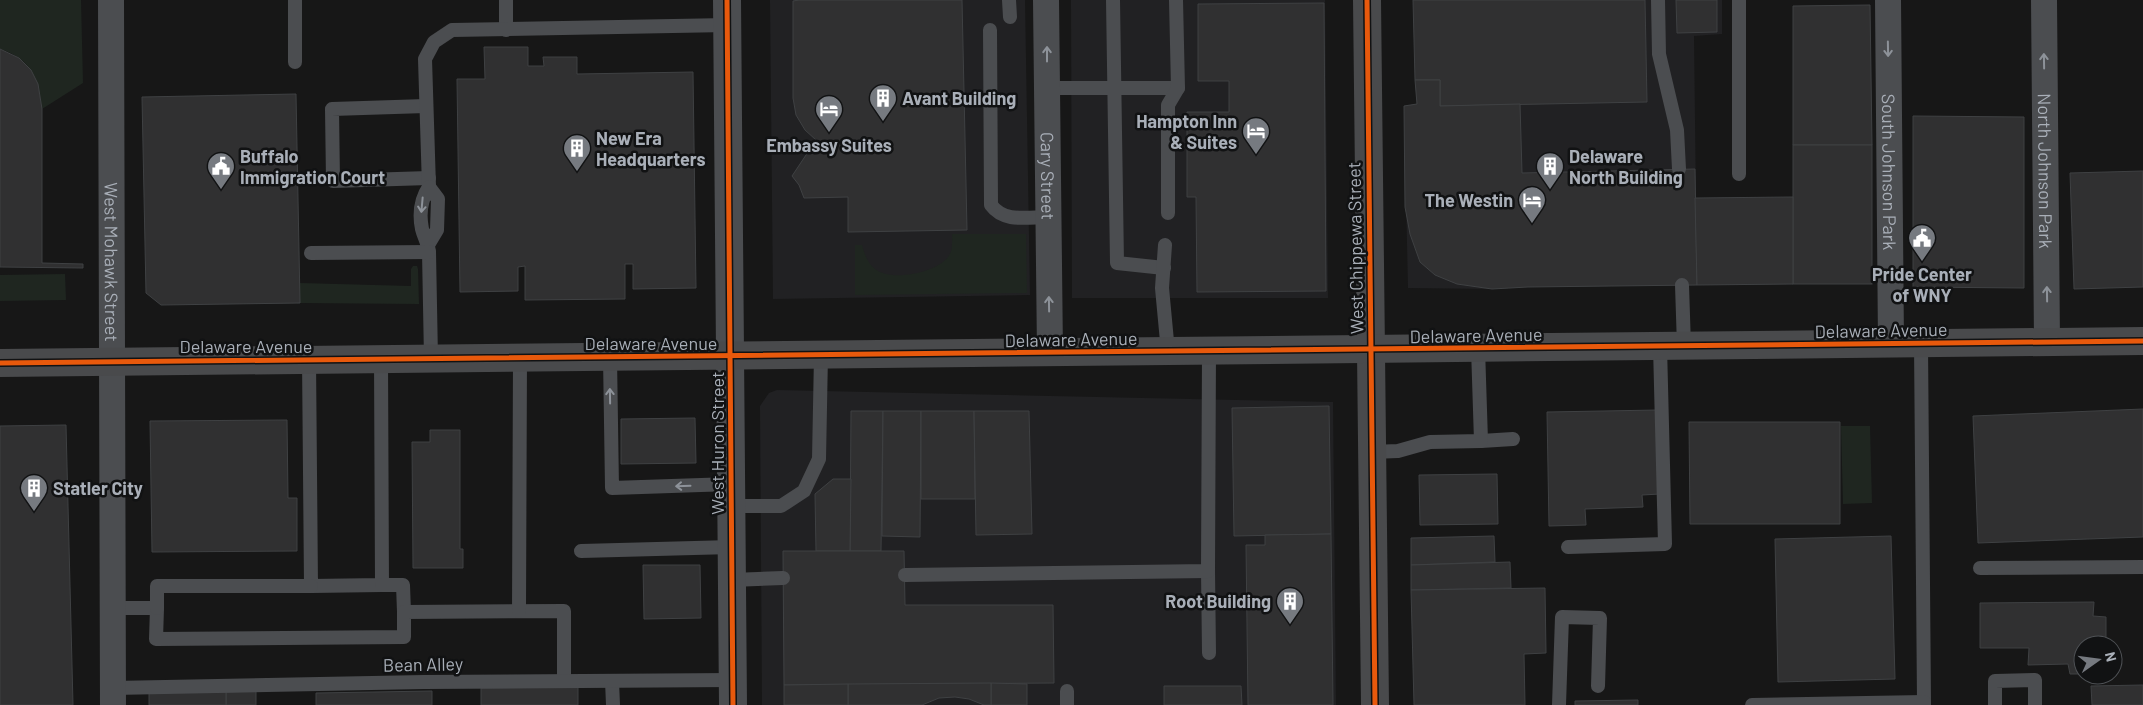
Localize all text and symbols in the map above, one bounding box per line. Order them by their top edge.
one-way arrow [1883,40,1893,56]
one-way arrow [1042,46,1051,62]
one-way arrow [2039,53,2049,70]
building icon: Avant Building [868,83,898,122]
place label: Avant Building [902,87,1016,109]
street label: North Johnson Park [2034,93,2057,249]
hotel icon: Embassy Suites [814,94,844,133]
street label: South Johnson Park [1878,94,1901,250]
place label: Hampton Inn & Suites [1136,110,1237,153]
hotel icon: Hampton Inn & Suites [1241,116,1271,155]
place label: New Era Headquarters [596,127,706,170]
street label: Cary Street [1036,132,1059,220]
building icon: New Era Headquarters [562,133,592,172]
place label: Embassy Suites [766,134,892,156]
place label: Buffalo Immigration Court [240,145,385,188]
place label: Delaware North Building [1569,145,1683,188]
public building icon: Buffalo Immigration Court [206,151,236,190]
building icon: Delaware North Building [1535,151,1565,190]
street label: West Chippewa Street [1342,162,1368,334]
street label: West Mohawk Street [101,182,123,342]
hotel icon: The Westin [1517,185,1547,224]
place label: The Westin [1425,189,1513,211]
one-way arrow [418,196,427,212]
public building icon: Pride Center of WNY [1907,223,1937,262]
place label: Pride Center of WNY [1872,263,1972,306]
one-way arrow [2042,286,2051,302]
one-way arrow [1044,296,1054,312]
street label: Delaware Avenue [1814,318,1948,342]
street label: Delaware Avenue [1409,323,1543,347]
street label: Delaware Avenue [1004,327,1138,351]
street label: Delaware Avenue [585,332,717,354]
street label: Delaware Avenue [180,335,312,357]
street label: West Huron Street [706,371,728,515]
one-way arrow [605,389,615,405]
building icon: Statler City [19,473,49,512]
place label: Statler City [53,477,143,499]
one-way arrow [675,481,691,491]
building icon: Root Building [1275,586,1305,625]
place label: Root Building [1165,590,1271,612]
north arrow [2073,635,2123,685]
text: N [2102,650,2120,663]
street label: Bean Alley [383,652,463,676]

